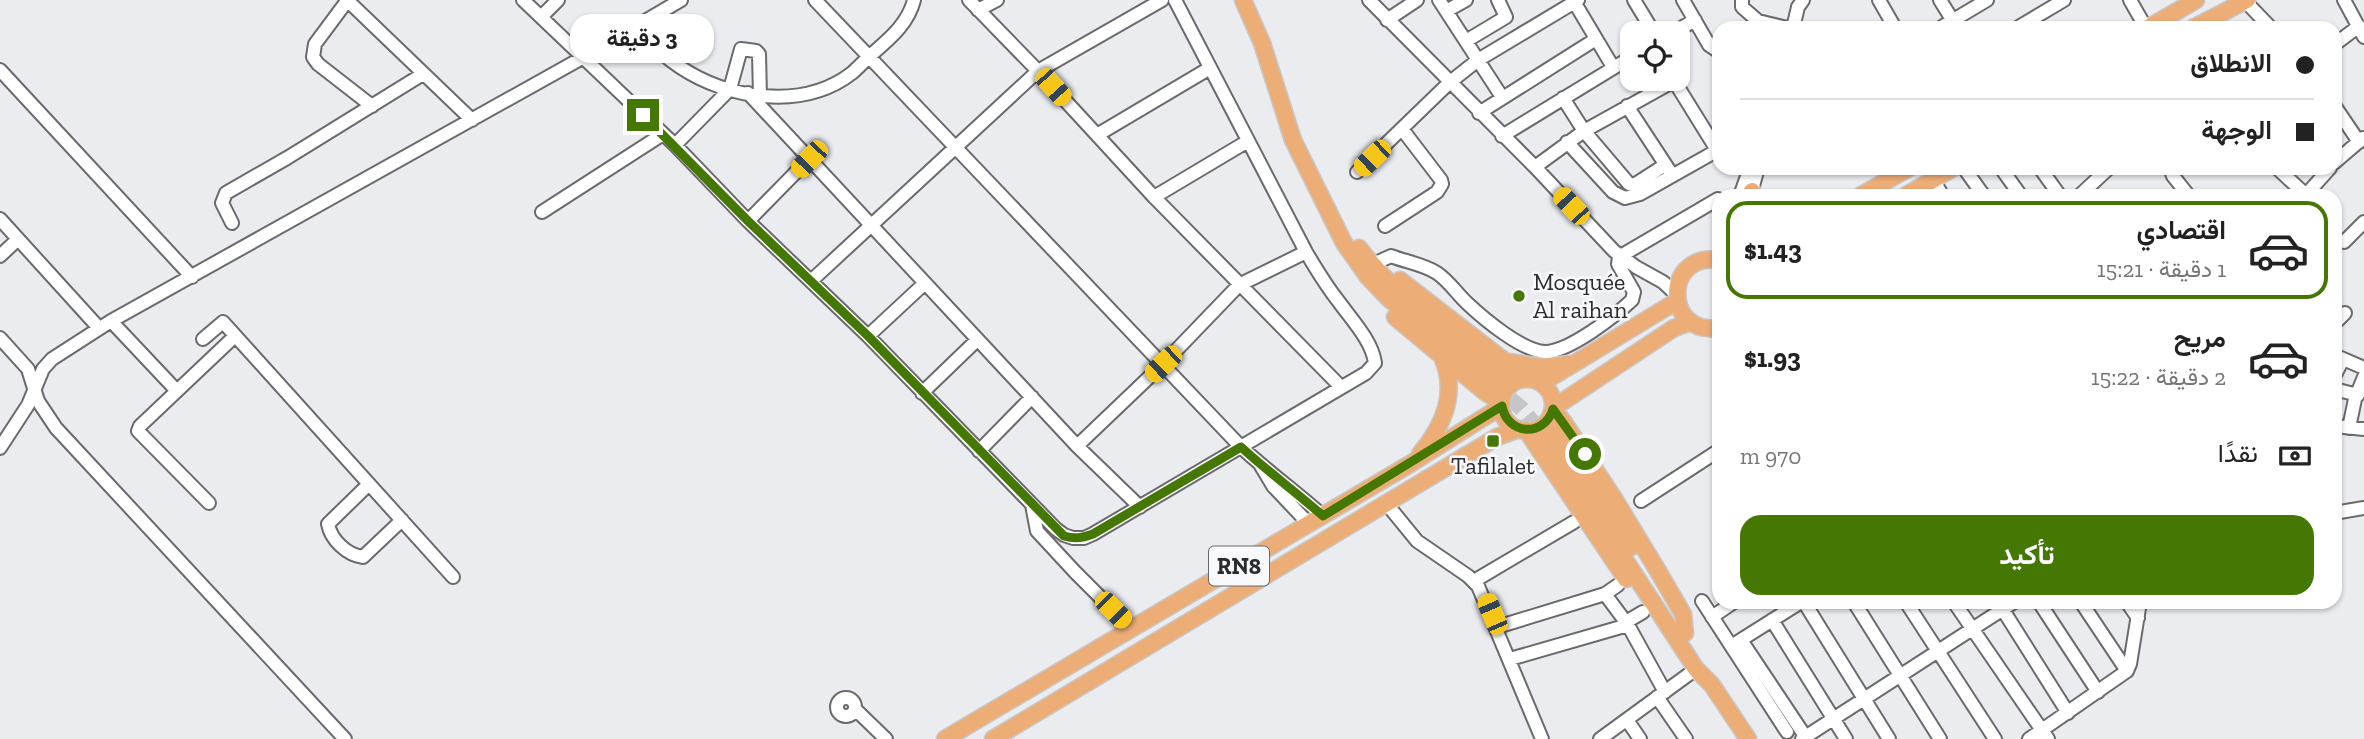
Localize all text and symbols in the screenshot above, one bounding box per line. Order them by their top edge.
callout: 3 دقيقة [571,13,715,62]
map controls [1620,21,1690,91]
button: locate [1620,21,1690,91]
text: 3 دقيقة [607,24,677,52]
text: الانطلاق [2190,47,2272,79]
car [1032,64,1075,110]
route end [627,99,659,131]
text: الوجهة [2201,114,2272,146]
car [1350,136,1395,180]
car [787,137,832,181]
car [1549,183,1594,229]
text: اقتصادي [2137,214,2226,246]
icon: car [2247,219,2310,282]
text: $1.43 [1744,234,1802,266]
text: 1 دقيقة · 15:21 [2097,255,2226,283]
place label: Mosquée Al raihan [1533,267,1628,324]
marker: Mosquée Al raihan [1511,288,1527,304]
text: مريح [2174,322,2226,354]
icon: car [2247,327,2310,390]
car [1141,342,1186,386]
text: $1.93 [1744,342,1801,374]
text: 2 دقيقة · 15:22 [2091,363,2226,391]
marker: Tafilalet [1485,433,1501,449]
text: نقدًا [2218,437,2258,469]
icon: cash [2276,437,2314,475]
route start [1569,438,1601,470]
text: 970 m [1740,442,1801,470]
place label: Tafilalet [1451,451,1535,480]
button: تأكيد [1740,515,2314,595]
road number: RN8 [1209,546,1269,586]
car [1091,588,1136,632]
car [1475,591,1510,637]

